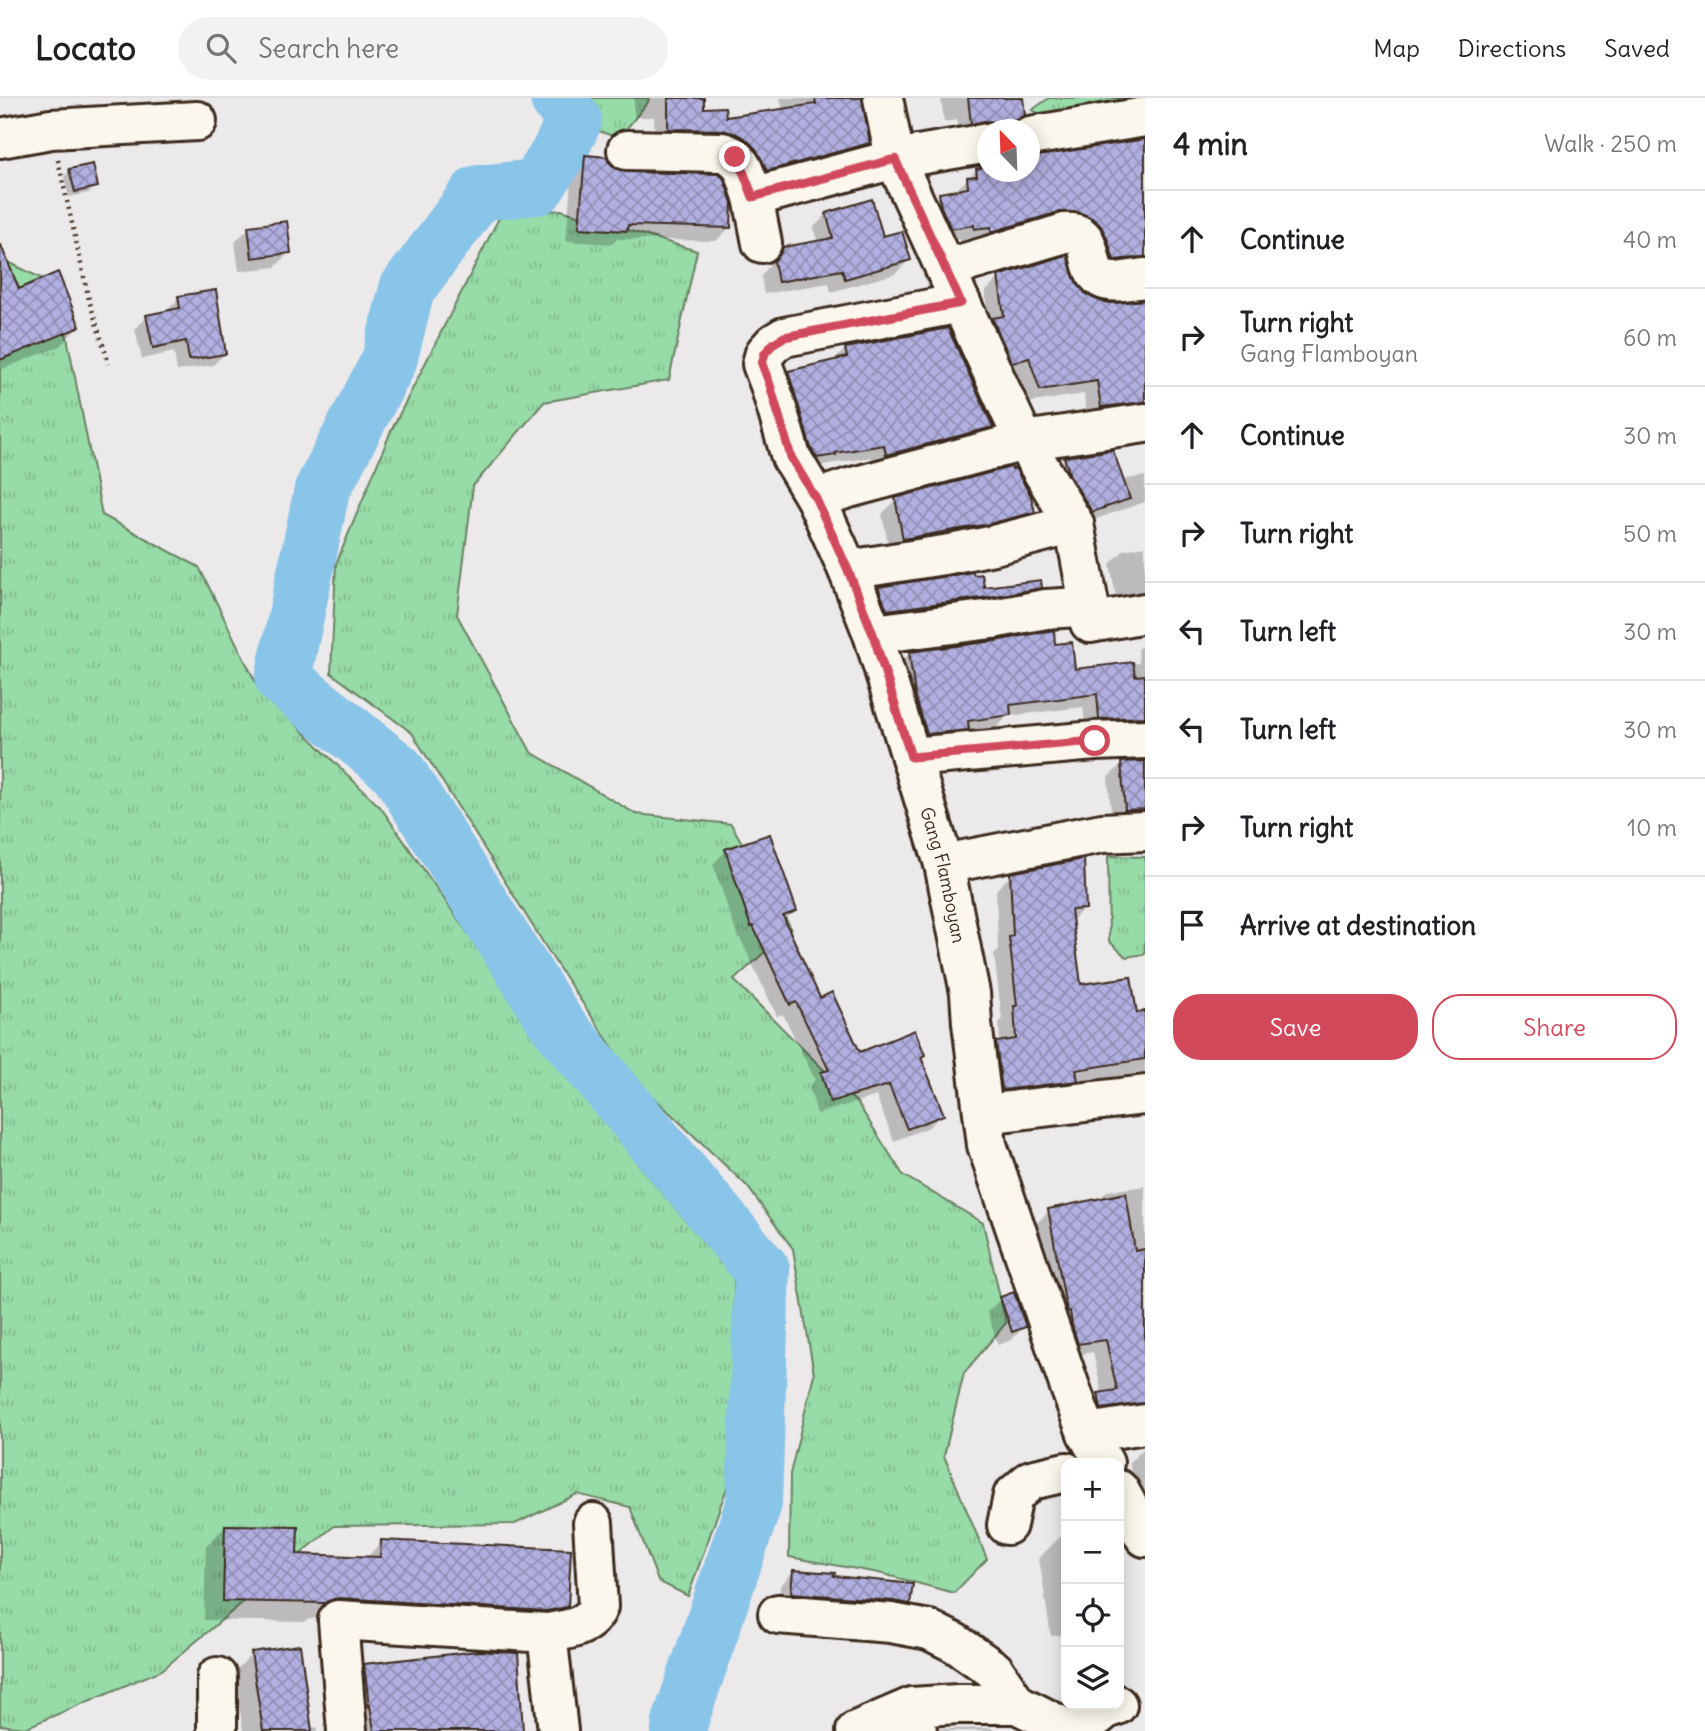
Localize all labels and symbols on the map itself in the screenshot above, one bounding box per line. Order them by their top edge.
north arrow [977,119,1040,182]
route end [719,141,750,172]
route start [1079,725,1110,756]
street label: Gang Flamboyan [916,804,971,945]

